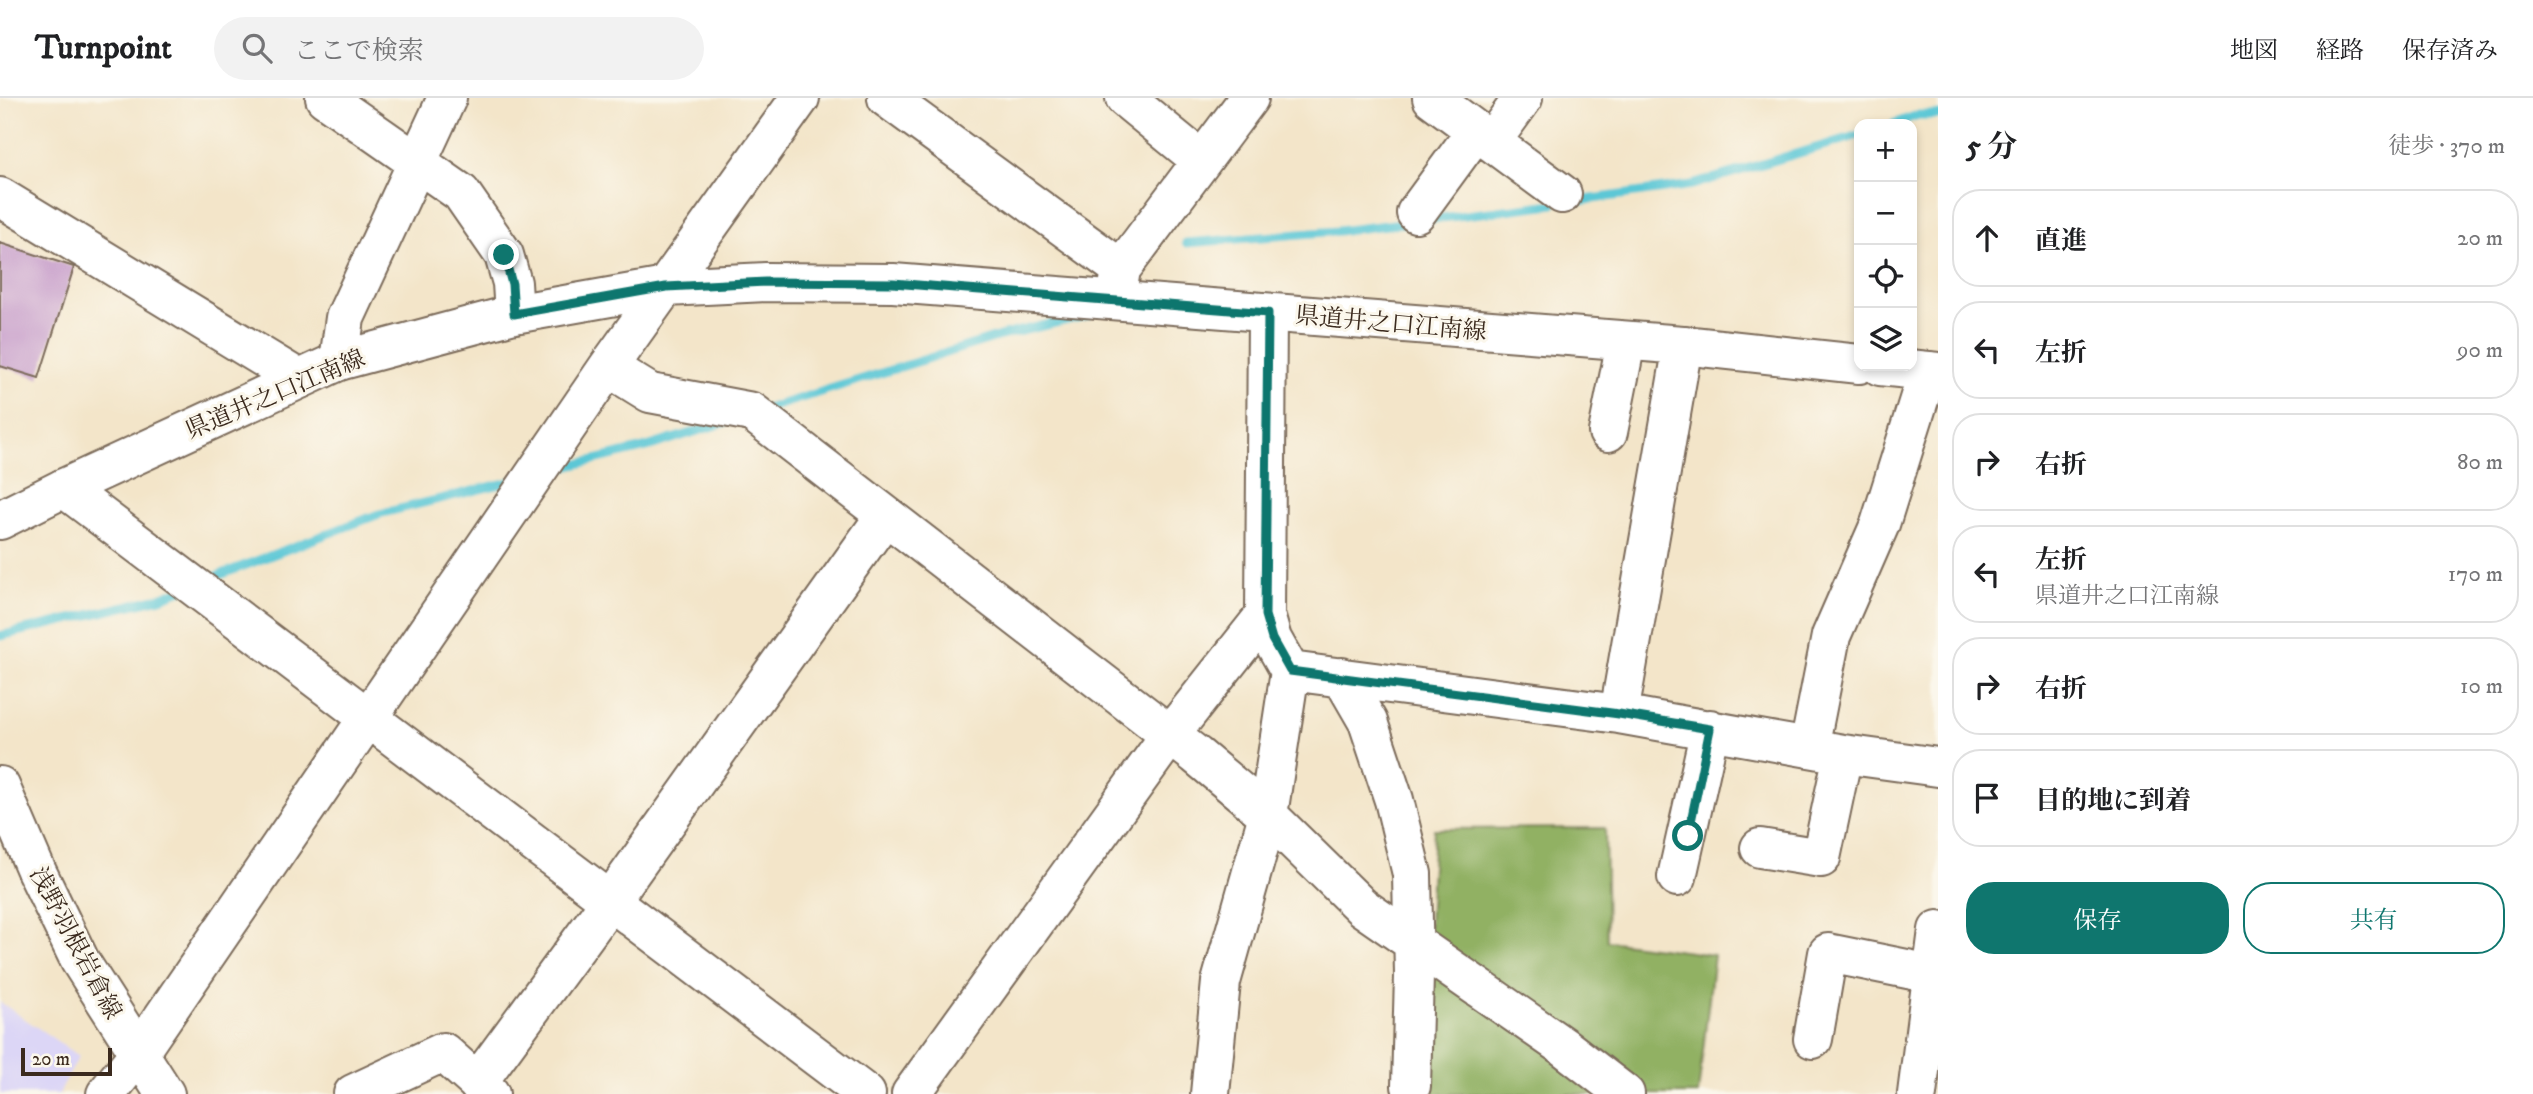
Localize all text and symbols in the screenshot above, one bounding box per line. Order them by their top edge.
search box [214,17,704,80]
text: Turnpoint [35,28,172,69]
icon: search [238,29,276,67]
text: ここで検索 [294,35,424,68]
text: 地図 [2230,36,2278,66]
text: 経路 [2316,36,2364,66]
text: 保存済み [2402,36,2498,66]
map controls [1854,119,1917,371]
button: + [1854,119,1917,182]
text: 5 分 [1966,129,2017,166]
text: 徒歩 · 370 m [2388,132,2505,161]
button: − [1854,182,1917,245]
icon: ahead [1968,219,2006,257]
text: 20 m [2457,224,2503,253]
text: 直進 [2035,225,2087,258]
route end [488,239,519,270]
button: locate [1854,245,1917,308]
street label: 県道井之口江南線 [1294,301,1488,347]
button: layers [1854,308,1917,371]
icon: left [1968,331,2006,369]
text: 90 m [2457,336,2503,365]
text: 左折 [2035,337,2087,370]
street label: 県道井之口江南線 [181,344,370,446]
icon: right [1968,443,2006,481]
text: 80 m [2457,448,2503,477]
text: 右折 [2035,449,2087,482]
text: 左折 [2035,544,2087,577]
icon: left [1968,555,2006,593]
text: 170 m [2448,560,2503,589]
text: 県道井之口江南線 [2035,582,2219,611]
icon: right [1968,667,2006,705]
text: 10 m [2460,672,2503,701]
text: 右折 [2035,673,2087,706]
icon: arrive [1968,779,2006,817]
text: 目的地に到着 [2035,785,2191,818]
route start [1672,820,1703,851]
street label: 浅野羽根岩倉線 [22,862,128,1025]
button: 保存 [1966,882,2229,954]
button: 共有 [2243,882,2505,954]
scale bar [21,1045,112,1077]
text: 20 m [32,1048,70,1071]

